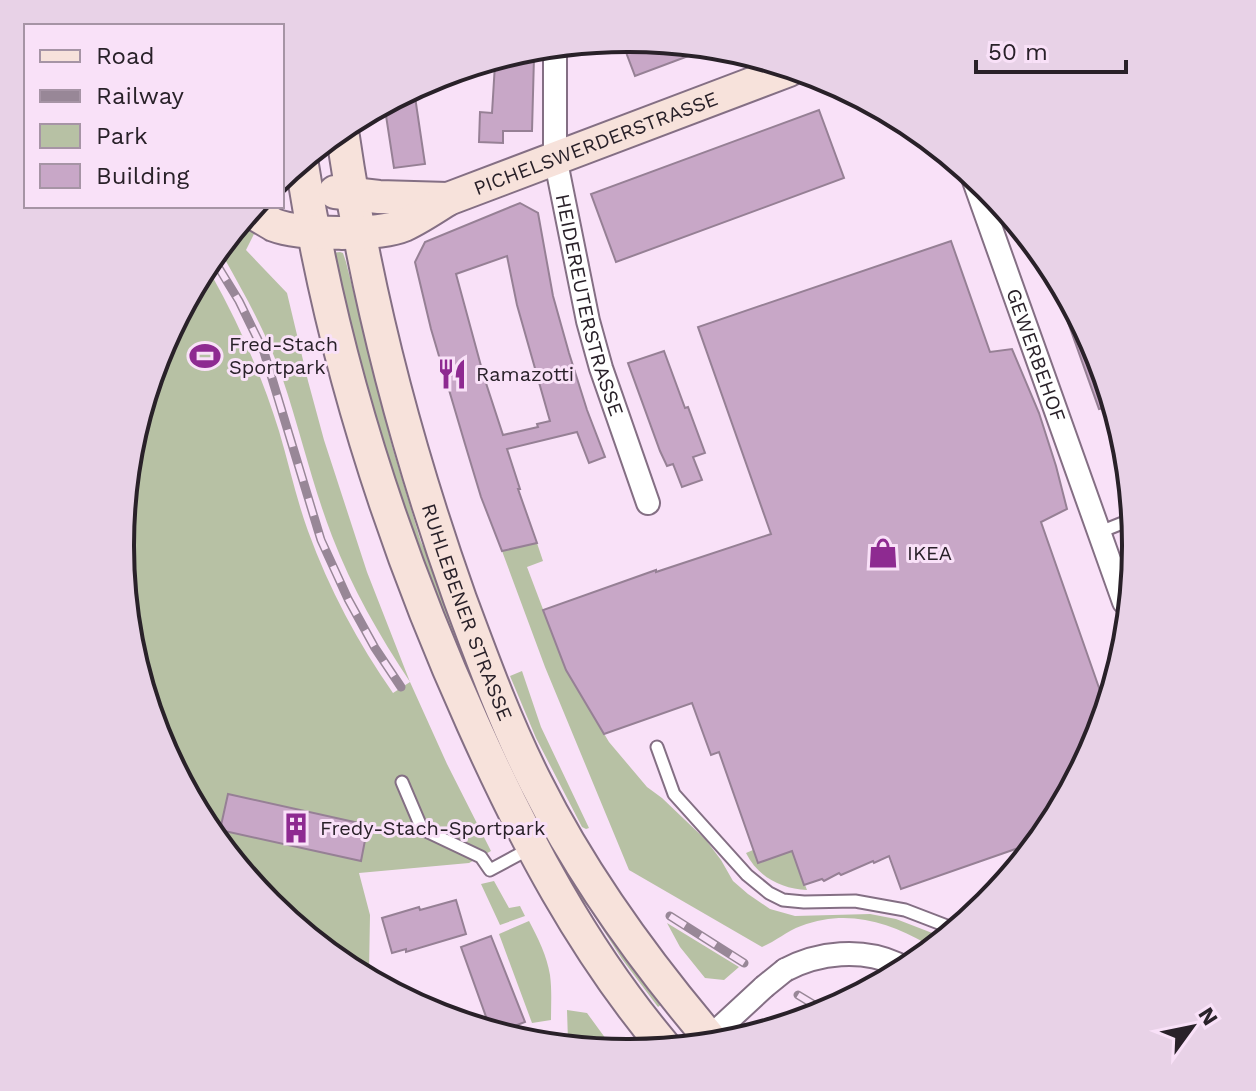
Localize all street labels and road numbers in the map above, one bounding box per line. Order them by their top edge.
street label: PICHELSWERDERSTRASSE [470,86,721,200]
street label: HEIDEREUTERSTRASSE [551,192,629,419]
street label: GEWERBEHOF [1001,285,1071,425]
street label: RUHLEBENER STRASSE [417,501,518,724]

